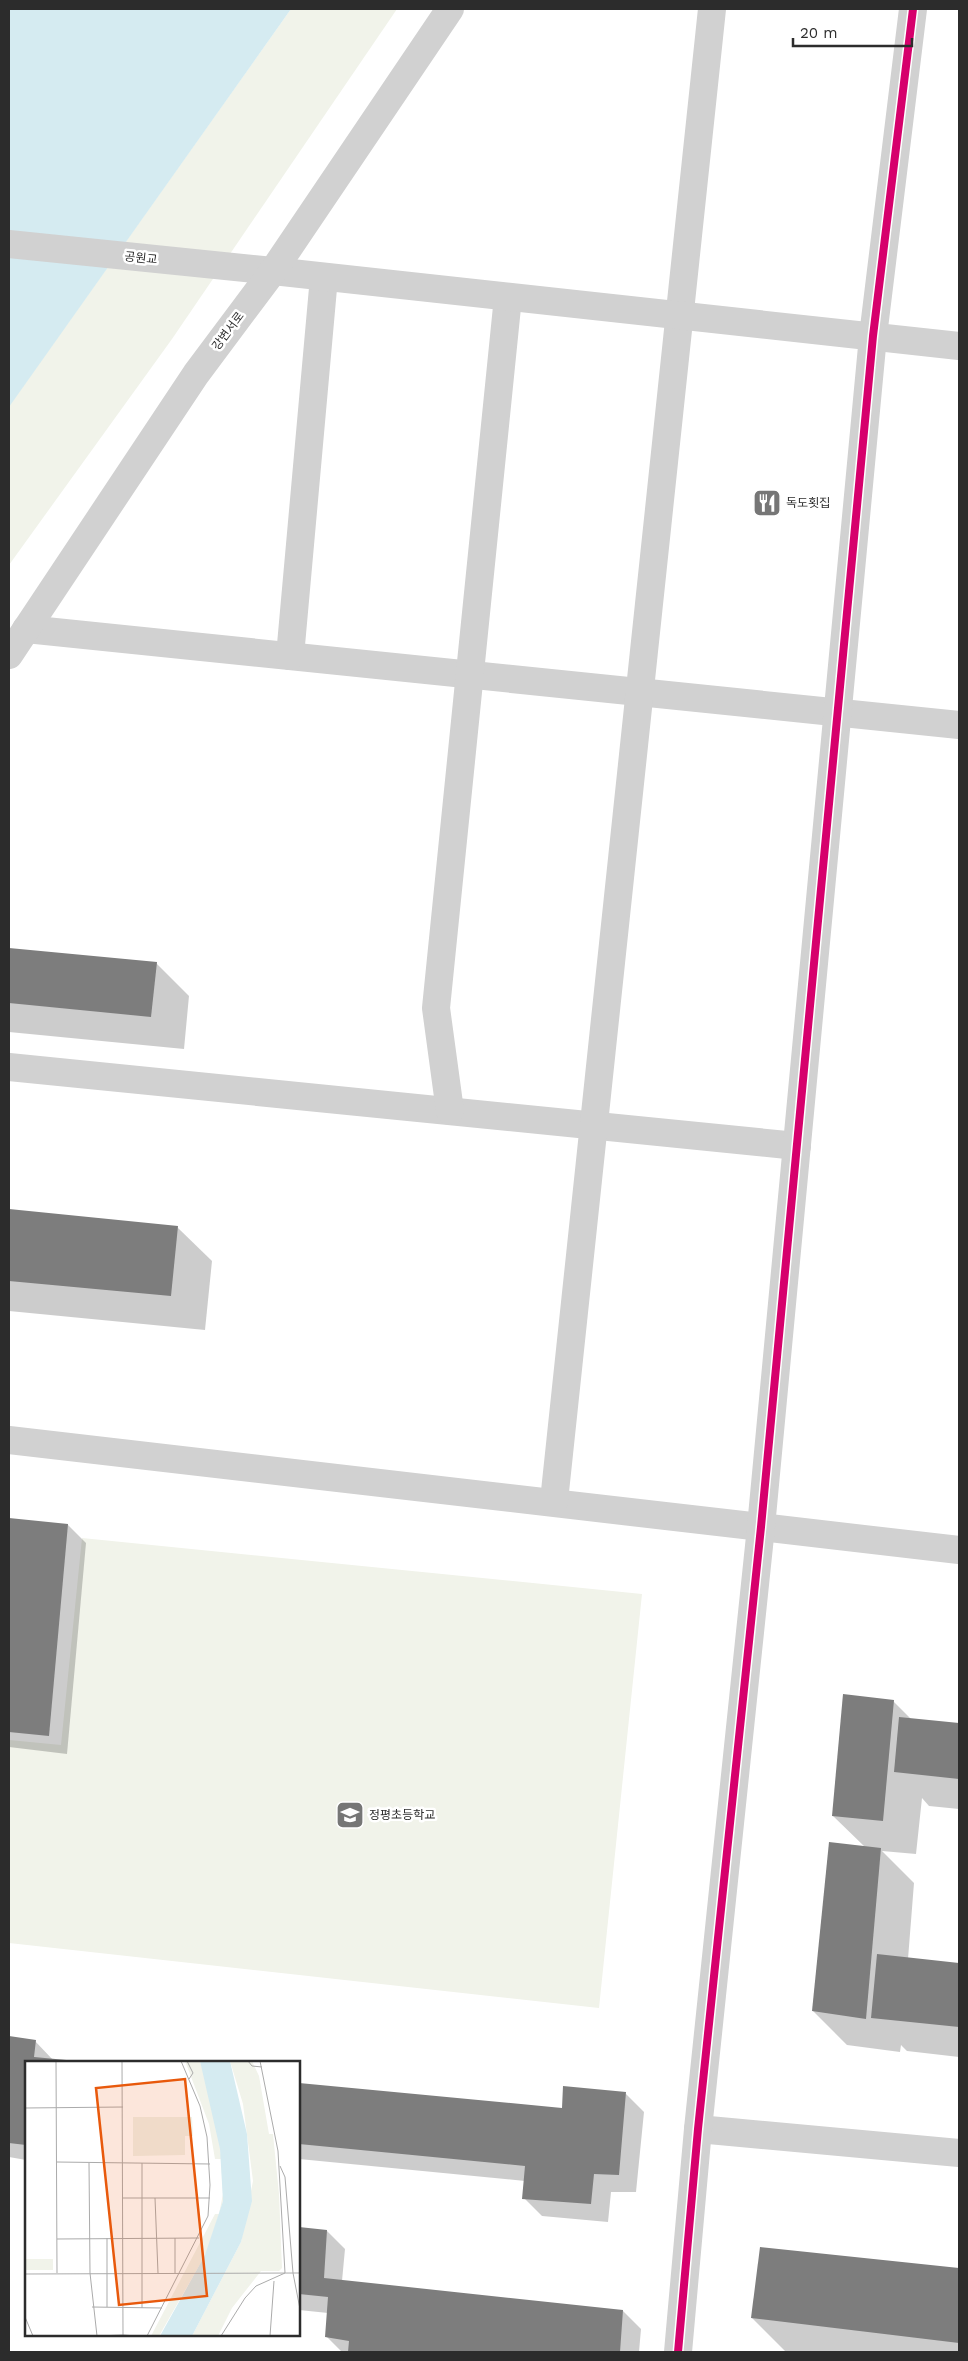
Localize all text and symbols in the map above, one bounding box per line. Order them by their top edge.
scale bar [793,15,912,47]
text: 20 m [800,24,838,42]
street label: 공원교 [124,249,158,267]
street label: 강변서로 [209,309,247,353]
restaurant icon: 독도횟집 [752,488,782,518]
place label: 독도횟집 [786,496,830,510]
school or university icon: 정평초등학교 [335,1800,365,1830]
place label: 정평초등학교 [369,1808,435,1822]
inset map [25,2061,300,2336]

